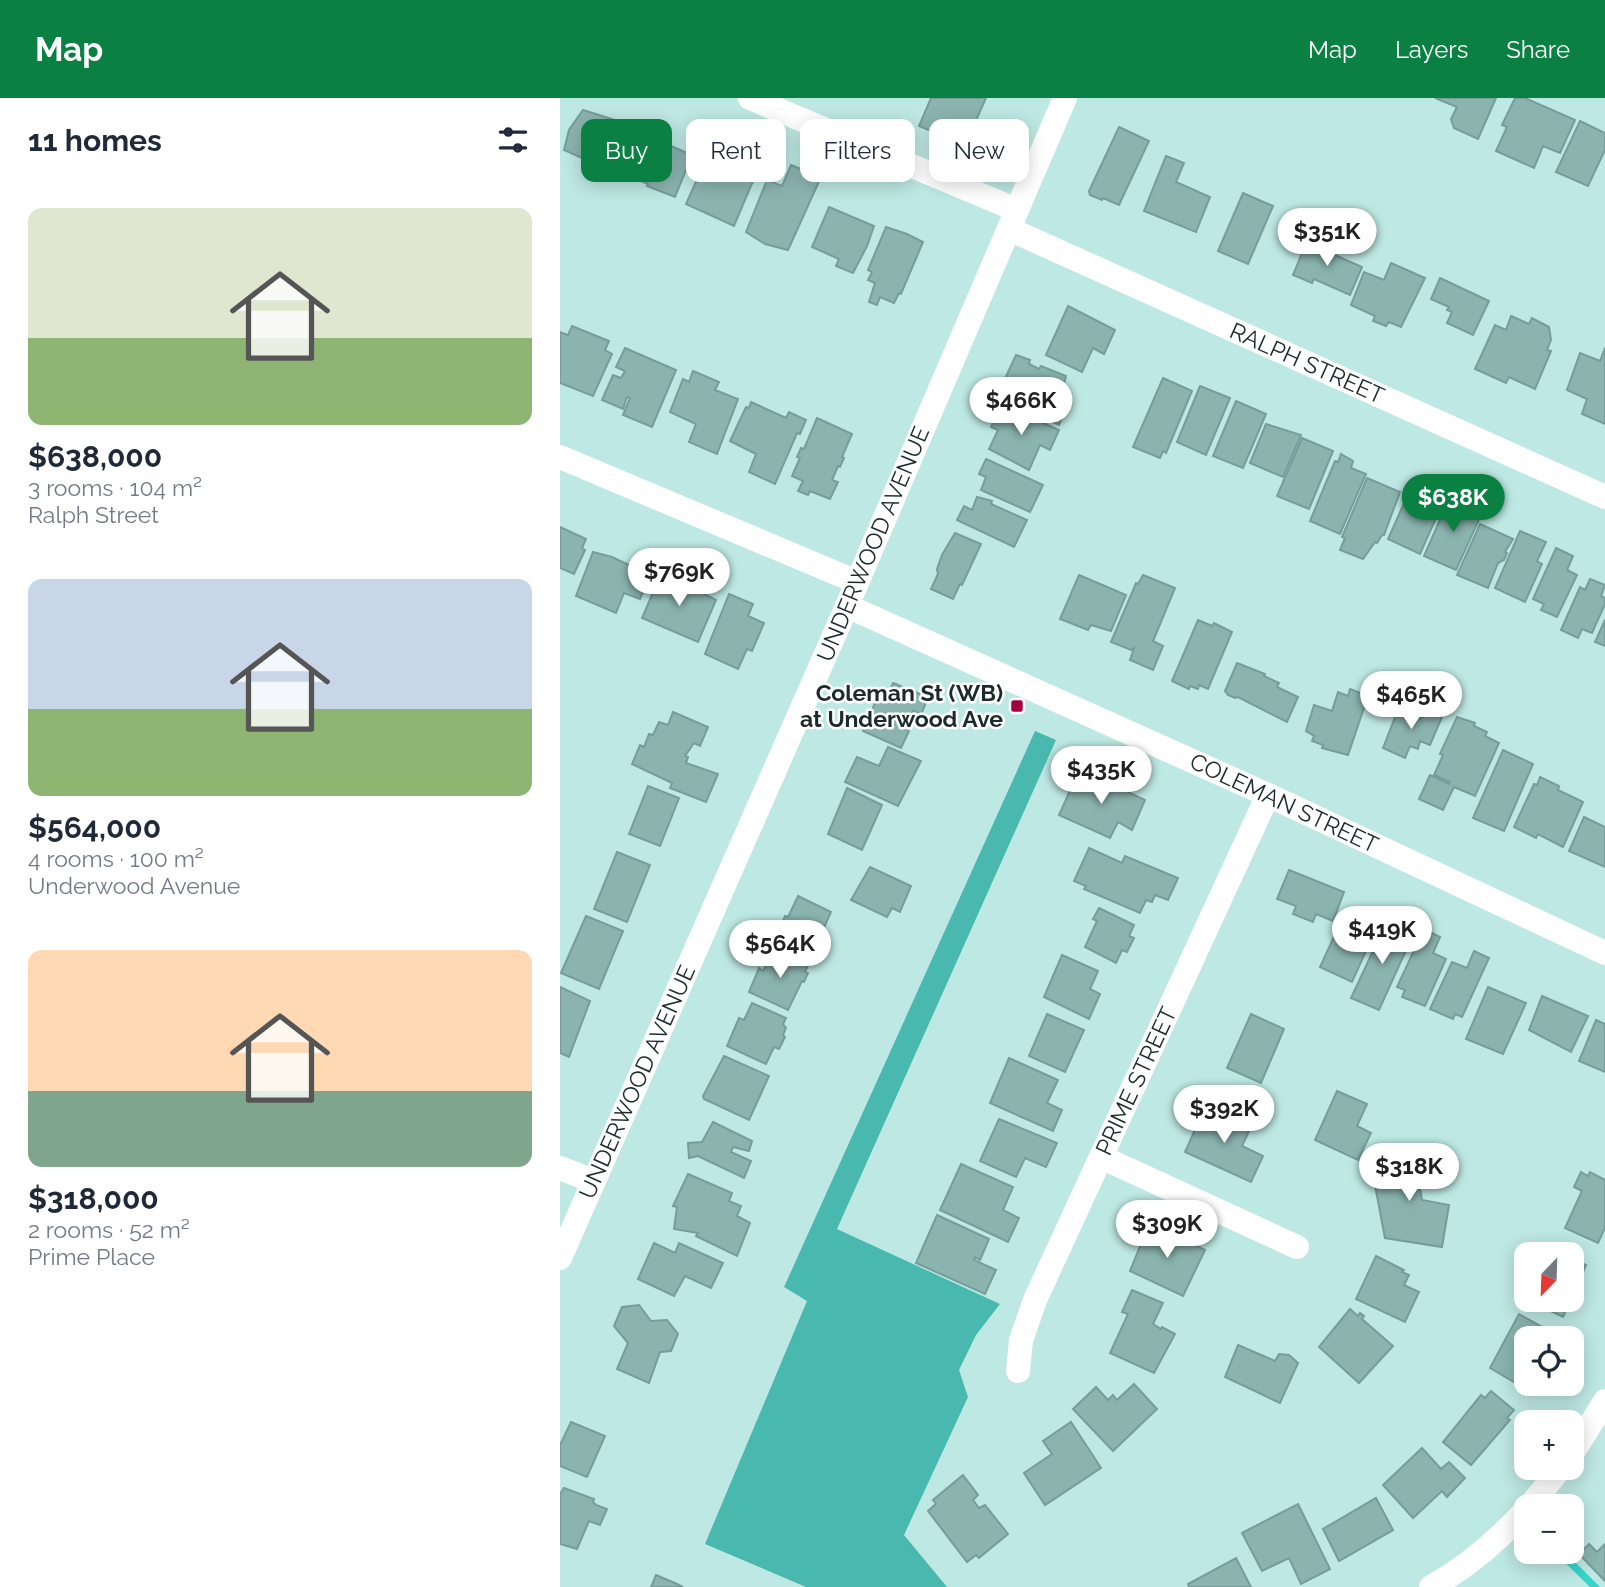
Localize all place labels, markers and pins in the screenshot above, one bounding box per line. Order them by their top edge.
pin: $351K [1278,208,1376,268]
pin: $466K [972,378,1070,437]
pin: $638K [1404,474,1502,534]
pin: $769K [630,548,728,608]
pin: $465K [1362,672,1460,731]
place label: Coleman St (WB) at Underwood Ave [800,679,1003,732]
marker: Coleman St (WB) at Underwood Ave [1009,698,1025,714]
pin: $435K [1052,746,1150,806]
pin: $419K [1333,906,1431,966]
pin: $564K [731,920,829,980]
pin: $392K [1175,1086,1273,1145]
pin: $318K [1360,1144,1458,1203]
pin: $309K [1118,1200,1216,1260]

